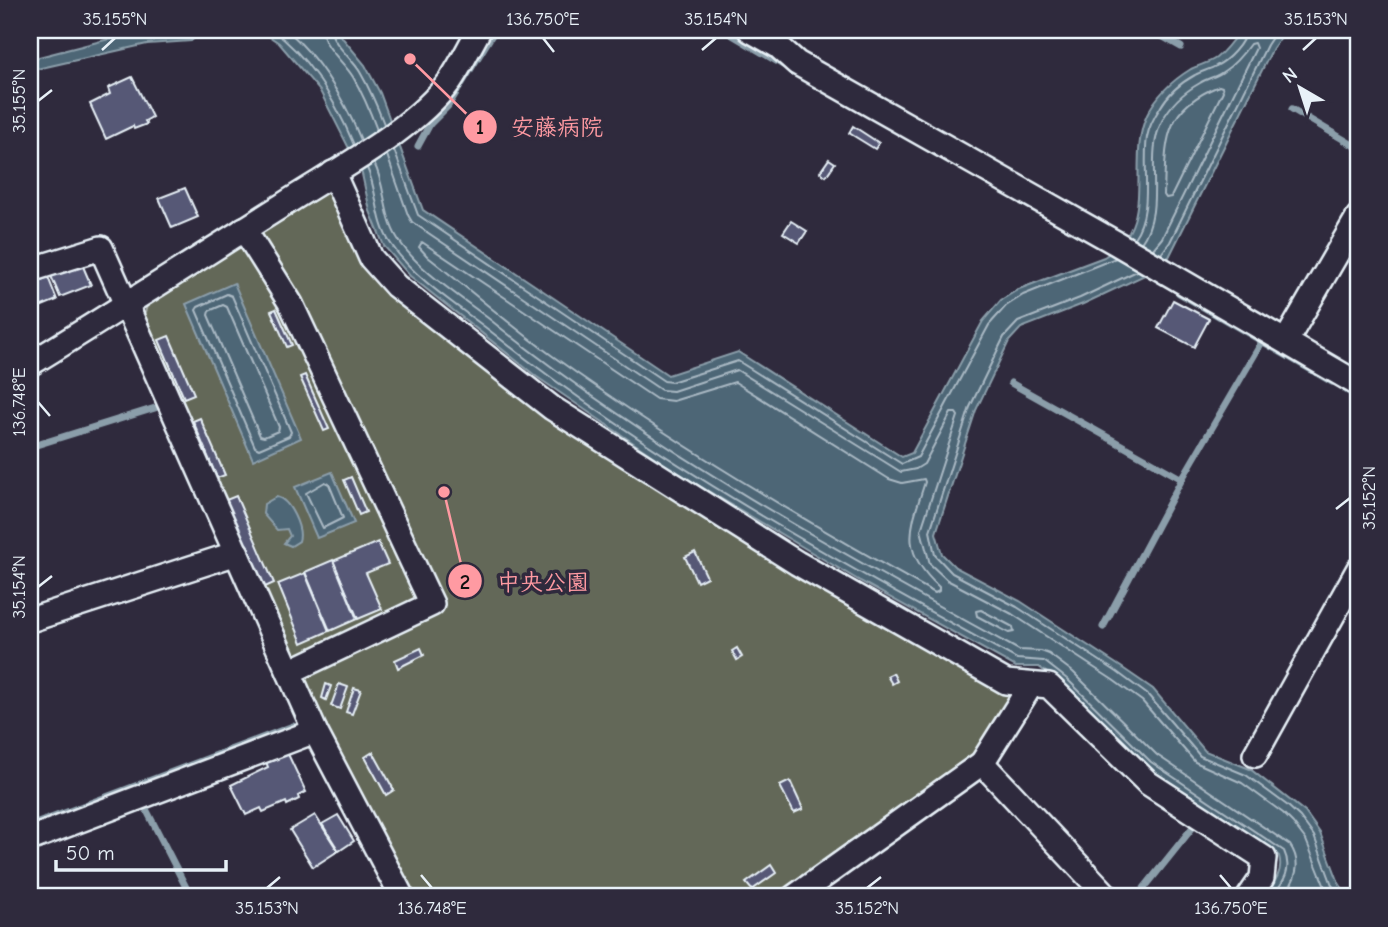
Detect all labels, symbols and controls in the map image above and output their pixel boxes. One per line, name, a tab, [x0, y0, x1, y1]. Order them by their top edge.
text: 35.155°N	[83, 9, 147, 30]
text: 136.750°E	[506, 9, 580, 30]
text: 35.154°N	[684, 9, 748, 30]
text: 35.153°N	[1284, 9, 1348, 30]
north arrow	[1266, 52, 1336, 122]
text: N	[1278, 63, 1302, 88]
text: 35.155°N	[9, 69, 30, 133]
callout: 安藤病院	[462, 105, 617, 149]
text: 安藤病院	[511, 114, 603, 141]
text: 1	[476, 115, 484, 139]
text: 136.748°E	[9, 367, 30, 437]
text: 35.152°N	[1359, 466, 1380, 530]
text: 35.154°N	[9, 555, 30, 619]
callout: 中央公園	[448, 559, 603, 603]
text: 中央公園	[497, 569, 589, 596]
text: 2	[460, 570, 470, 594]
scale bar	[56, 829, 226, 873]
text: 50 m	[66, 841, 115, 865]
text: 35.153°N	[235, 898, 299, 919]
text: 136.748°E	[397, 898, 467, 919]
text: 35.152°N	[835, 898, 899, 919]
text: 136.750°E	[1194, 898, 1268, 919]

